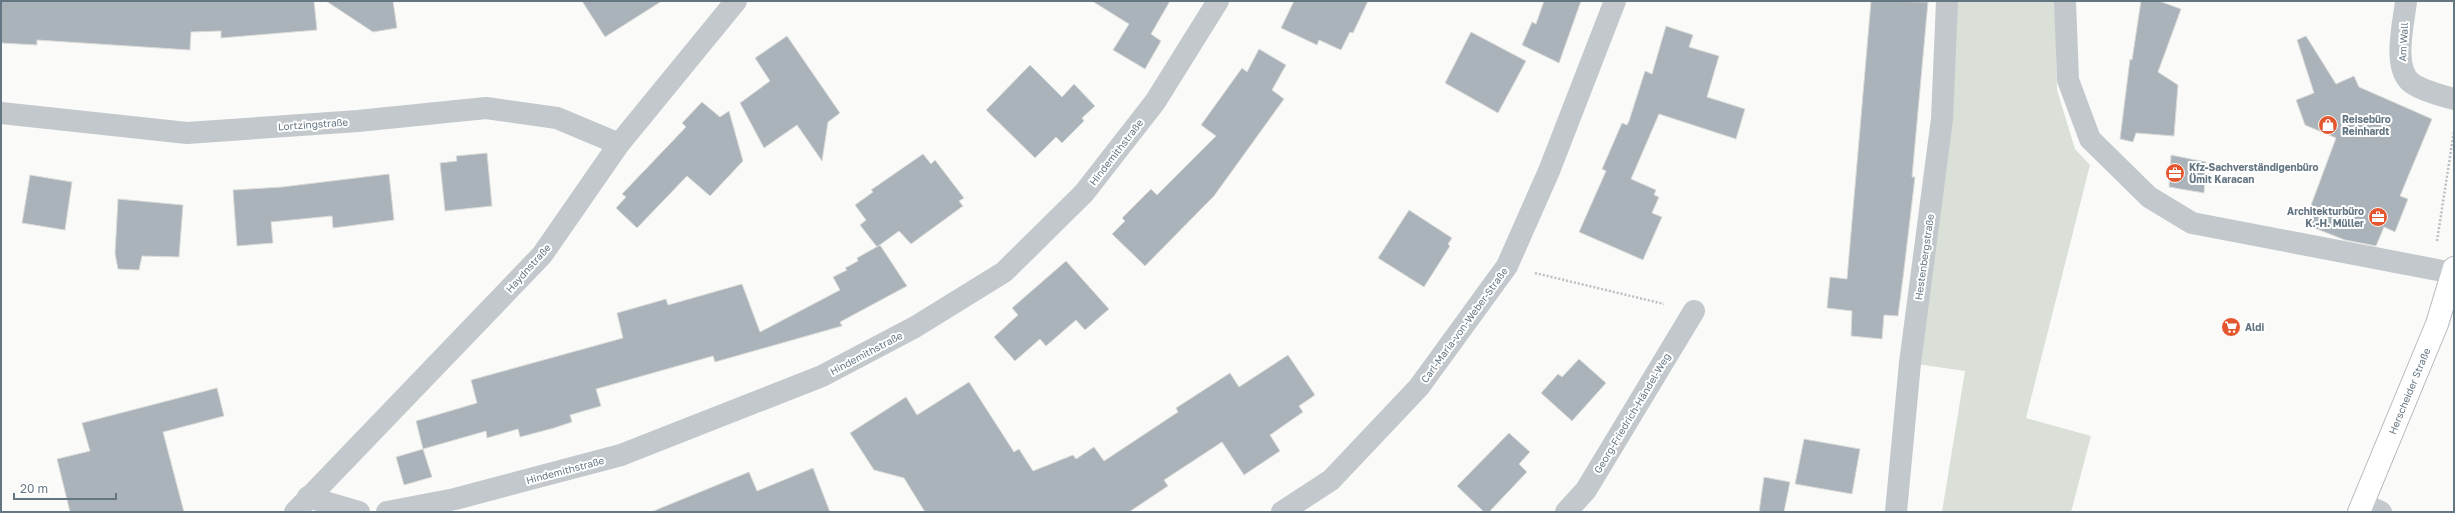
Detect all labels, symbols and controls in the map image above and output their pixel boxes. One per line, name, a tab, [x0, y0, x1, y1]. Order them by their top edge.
street label: Am Wall	[2396, 22, 2410, 62]
place label: Reisebüro Reinhardt	[2342, 113, 2391, 137]
shop icon: Reisebüro Reinhardt	[2317, 114, 2339, 136]
street label: Lortzingstraße	[277, 116, 349, 132]
street label: Hindemithstraße	[1087, 116, 1146, 187]
place label: Kfz-Sachverständigenbüro Ümit Karacan	[2189, 161, 2319, 185]
office icon: Kfz-Sachverständigenbüro Ümit Karacan	[2164, 162, 2186, 184]
place label: Architekturbüro K.-H. Müller	[2287, 205, 2364, 229]
office icon: Architekturbüro K.-H. Müller	[2367, 206, 2389, 228]
street label: Hestenbergstraße	[1912, 213, 1936, 301]
street label: Haydnstraße	[503, 241, 553, 295]
street label: Carl-Maria-von-Weber-Straße	[1418, 265, 1510, 385]
supermarket icon: Aldi	[2220, 316, 2242, 338]
place label: Aldi	[2245, 321, 2264, 333]
street label: Hindemithstraße	[828, 329, 904, 377]
street label: Herscheider Straße	[2386, 346, 2433, 436]
street label: Georg-Friedrich-Händel-Weg	[1591, 351, 1673, 475]
street label: Hindemithstraße	[525, 454, 606, 486]
scale bar	[14, 475, 116, 501]
text: 20 m	[20, 481, 48, 496]

